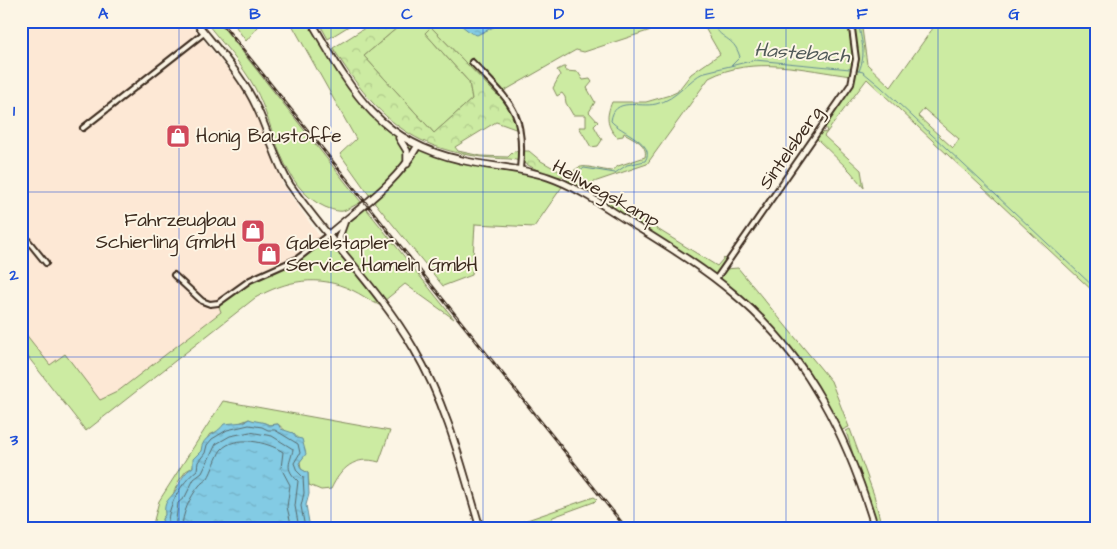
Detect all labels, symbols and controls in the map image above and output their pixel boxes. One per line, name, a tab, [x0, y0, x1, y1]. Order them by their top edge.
text: A	[98, 3, 109, 25]
text: B	[249, 3, 261, 25]
text: C	[401, 3, 413, 25]
text: D	[554, 3, 565, 25]
text: E	[705, 3, 715, 25]
text: F	[856, 3, 868, 25]
text: G	[1008, 3, 1020, 25]
water label: Hastebach	[754, 36, 852, 70]
text: 1	[13, 100, 16, 122]
street label: Sintelsberg	[752, 101, 831, 196]
shop icon: Honig Baustoffe	[165, 123, 191, 149]
place label: Honig Baustoffe	[196, 123, 342, 151]
street label: Hellwegskamp	[547, 153, 665, 236]
place label: Fahrzeugbau Schierling GmbH	[96, 207, 236, 257]
shop icon: Fahrzeugbau Schierling GmbH	[240, 218, 266, 244]
place label: Gabelstapler Service Hameln GmbH	[286, 230, 478, 279]
shop icon: Gabelstapler Service Hameln GmbH	[256, 241, 282, 267]
text: 2	[8, 264, 19, 286]
text: 3	[9, 429, 19, 451]

